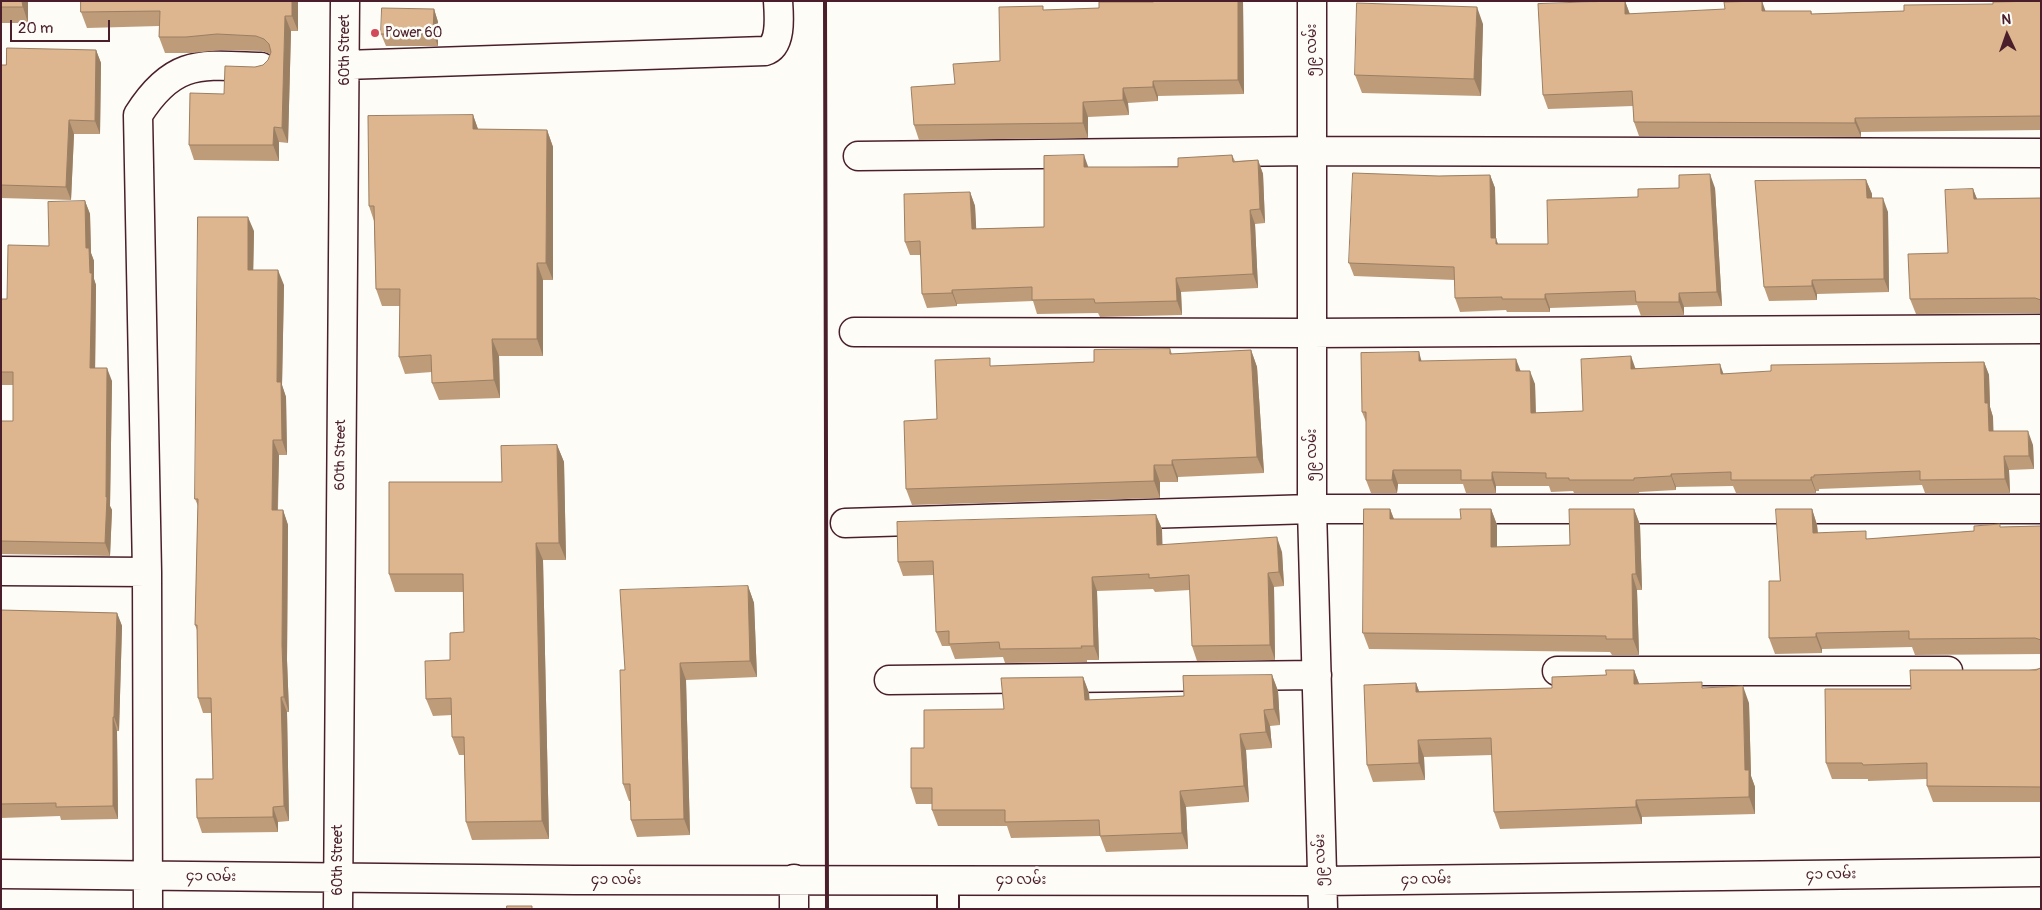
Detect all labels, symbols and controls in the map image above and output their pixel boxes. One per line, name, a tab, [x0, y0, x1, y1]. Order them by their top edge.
scale bar	[12, 10, 112, 42]
north arrow	[1982, 10, 2032, 60]
text: N	[2001, 11, 2011, 28]
street label: 60th Street	[337, 15, 353, 85]
text: 20 m	[18, 19, 53, 38]
street label: ၅၉ လမ်း	[1304, 24, 1320, 76]
place label: Power 60	[385, 25, 442, 41]
marker: Power 60	[369, 27, 381, 39]
street label: 60th Street	[332, 419, 350, 491]
street label: ၅၉ လမ်း	[1304, 429, 1320, 481]
street label: 60th Street	[330, 825, 346, 895]
street label: ၅၉ လမ်း	[1312, 834, 1330, 886]
street label: ၄၁ လမ်း	[1806, 866, 1856, 884]
street label: ၄၁ လမ်း	[186, 868, 236, 886]
street label: ၄၁ လမ်း	[1401, 871, 1451, 889]
street label: ၄၁ လမ်း	[591, 872, 641, 888]
street label: ၄၁ လမ်း	[996, 872, 1046, 888]

